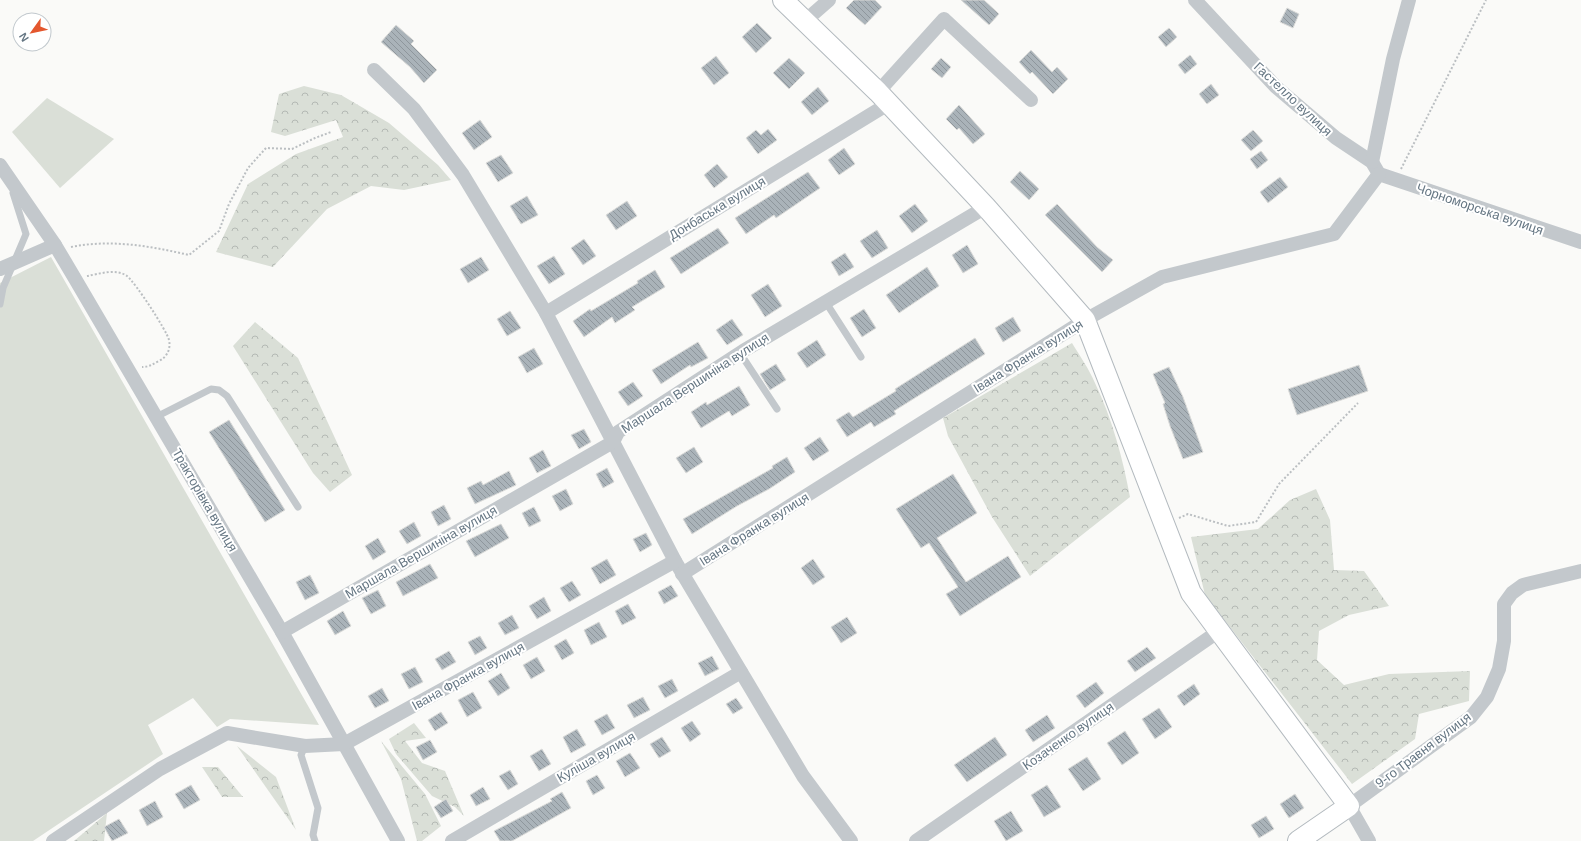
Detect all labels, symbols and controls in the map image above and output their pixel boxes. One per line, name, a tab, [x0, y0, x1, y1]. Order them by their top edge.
north arrow	[12, 12, 52, 52]
text: N	[16, 31, 31, 44]
street label: Гастелло вулиця	[1251, 59, 1335, 139]
street label: Донбаська вулиця	[666, 173, 768, 243]
street label: Чорноморська вулиця	[1415, 180, 1545, 238]
street label: Івана Франка вулиця	[971, 316, 1085, 396]
street label: Маршала Вершиніна вулиця	[619, 330, 771, 436]
street label: Тракторівка вулиця	[169, 446, 241, 554]
street label: Івана Франка вулиця	[697, 489, 811, 569]
street label: Маршала Вершиніна вулиця	[343, 502, 499, 602]
street label: Івана Франка вулиця	[409, 639, 527, 713]
street label: Козаченко вулиця	[1020, 699, 1116, 773]
street label: 9-го Травня вулиця	[1372, 709, 1474, 791]
street label: Куліша вулиця	[554, 729, 638, 785]

